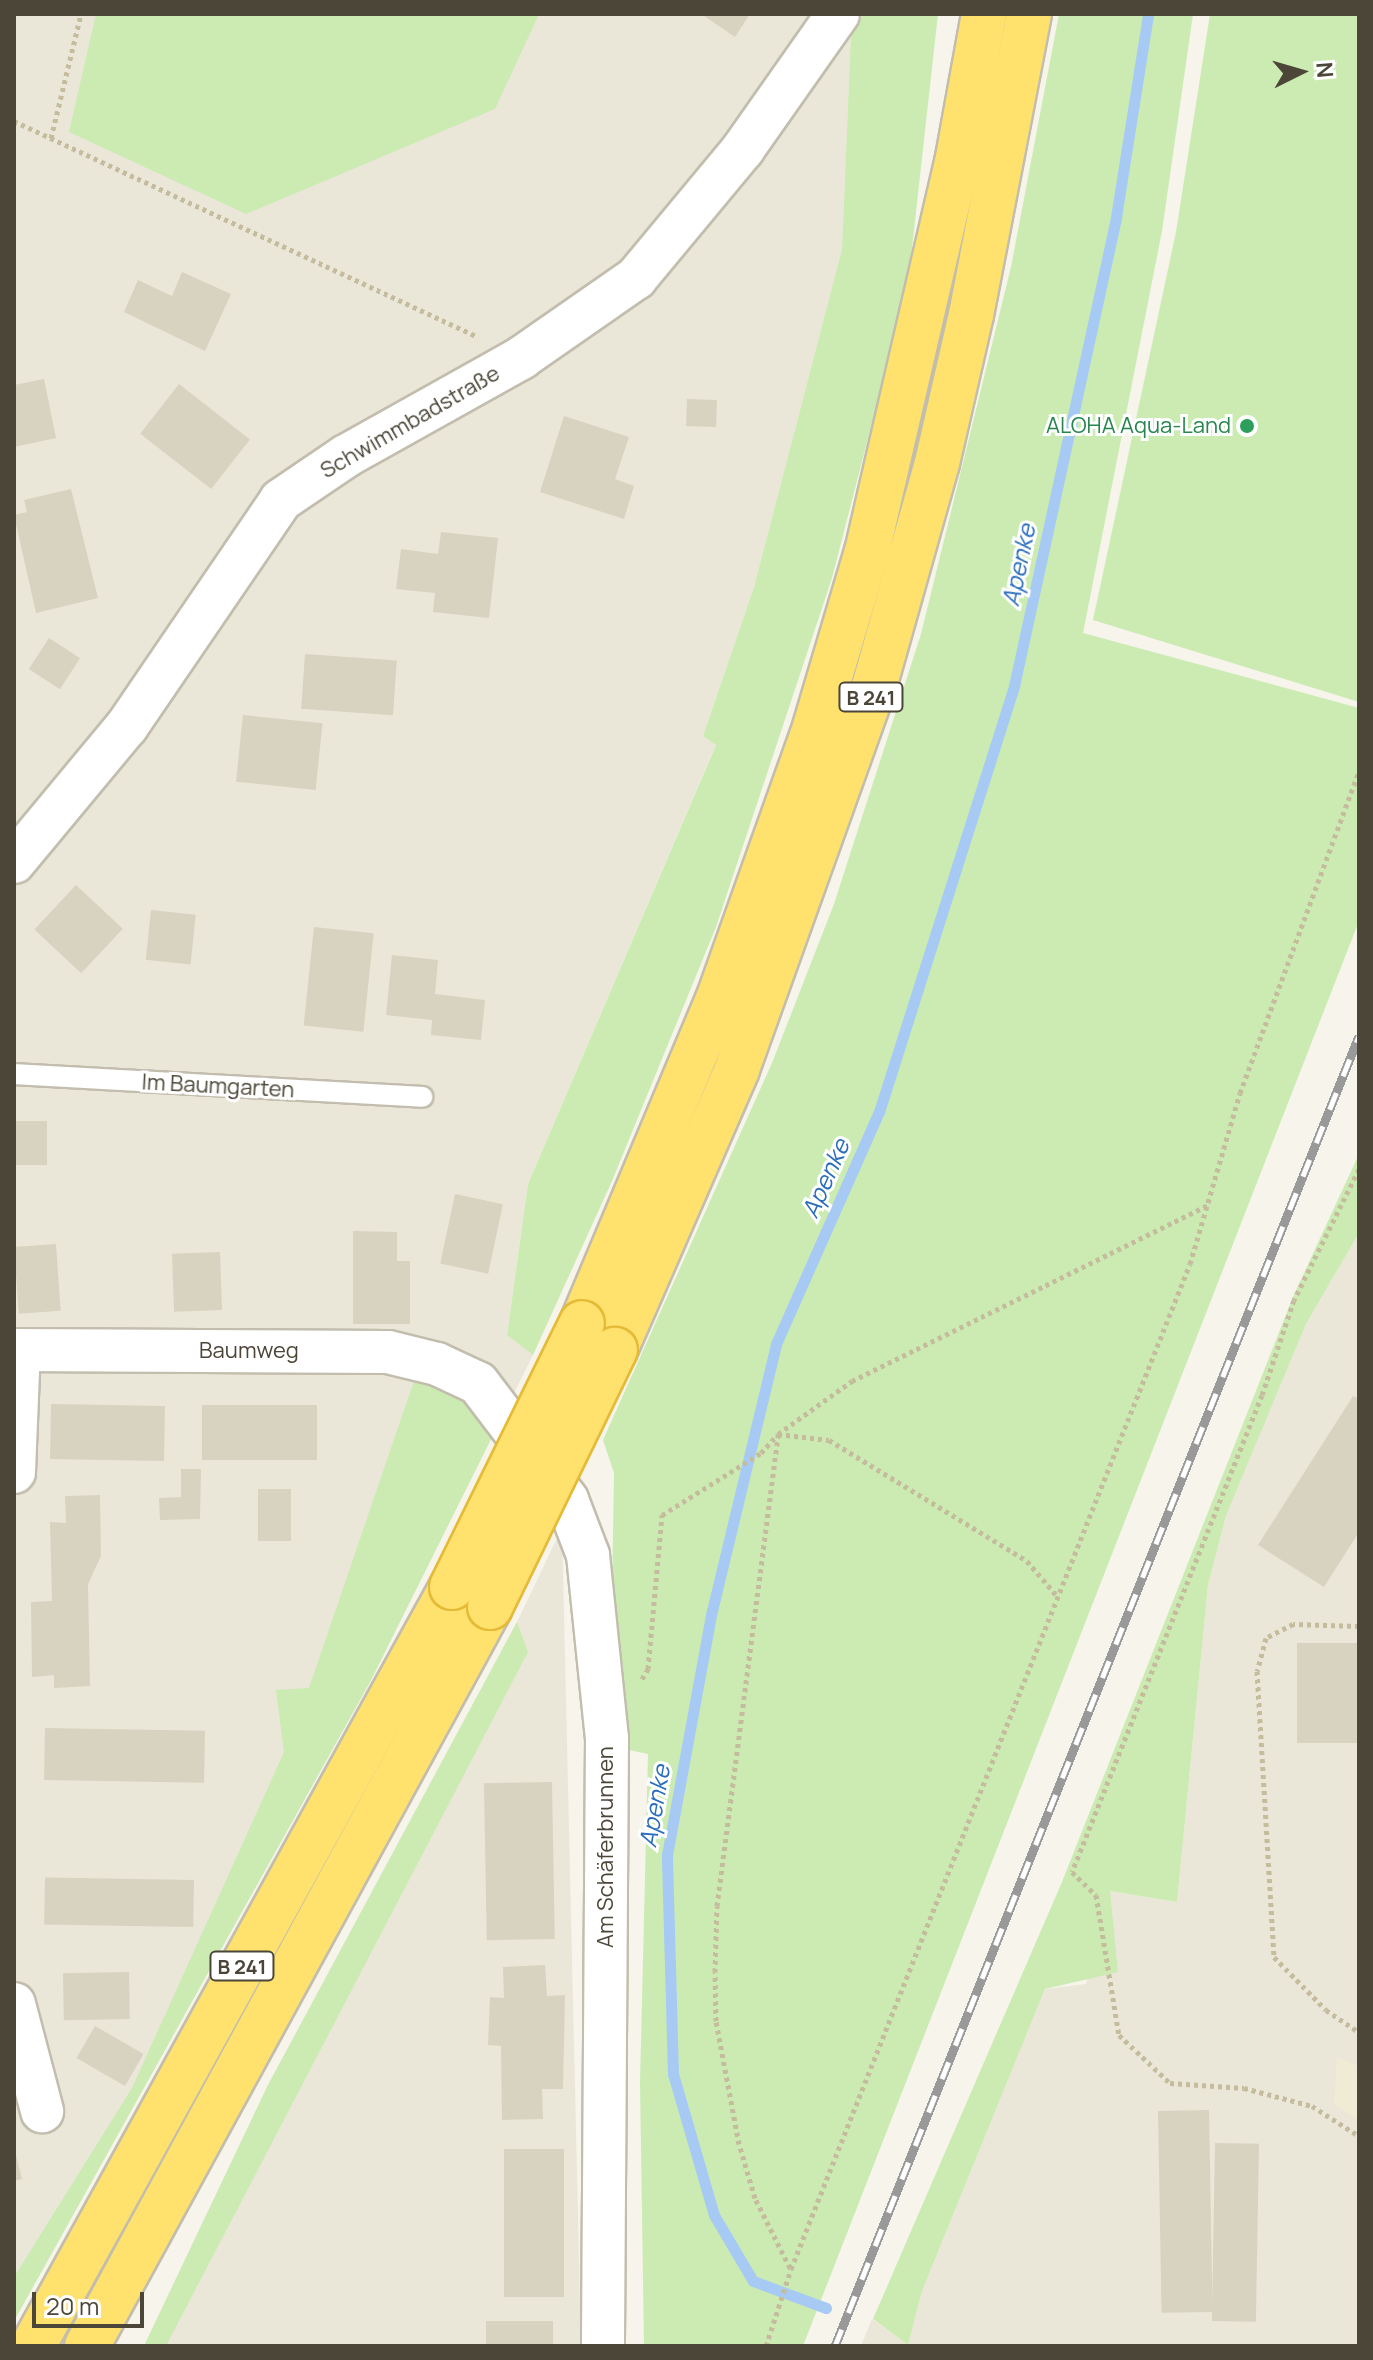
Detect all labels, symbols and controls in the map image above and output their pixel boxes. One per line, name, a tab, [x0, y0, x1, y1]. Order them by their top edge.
north arrow	[1261, 32, 1341, 112]
text: N	[1309, 61, 1341, 79]
street label: Schwimmbadstraße	[316, 360, 504, 484]
place label: ALOHA Aqua-Land	[1046, 413, 1231, 439]
marker: ALOHA Aqua-Land	[1238, 417, 1256, 435]
water label: Apenke	[995, 521, 1041, 609]
road number: B 241	[837, 681, 905, 713]
street label: Im Baumgarten	[141, 1069, 295, 1103]
water label: Apenke	[795, 1134, 855, 1222]
street label: Baumweg	[199, 1338, 299, 1364]
street label: Am Schäferbrunnen	[593, 1746, 619, 1948]
water label: Apenke	[633, 1763, 675, 1849]
road number: B 241	[208, 1950, 276, 1982]
scale bar	[36, 2276, 148, 2326]
text: 20 m	[46, 2289, 99, 2322]

